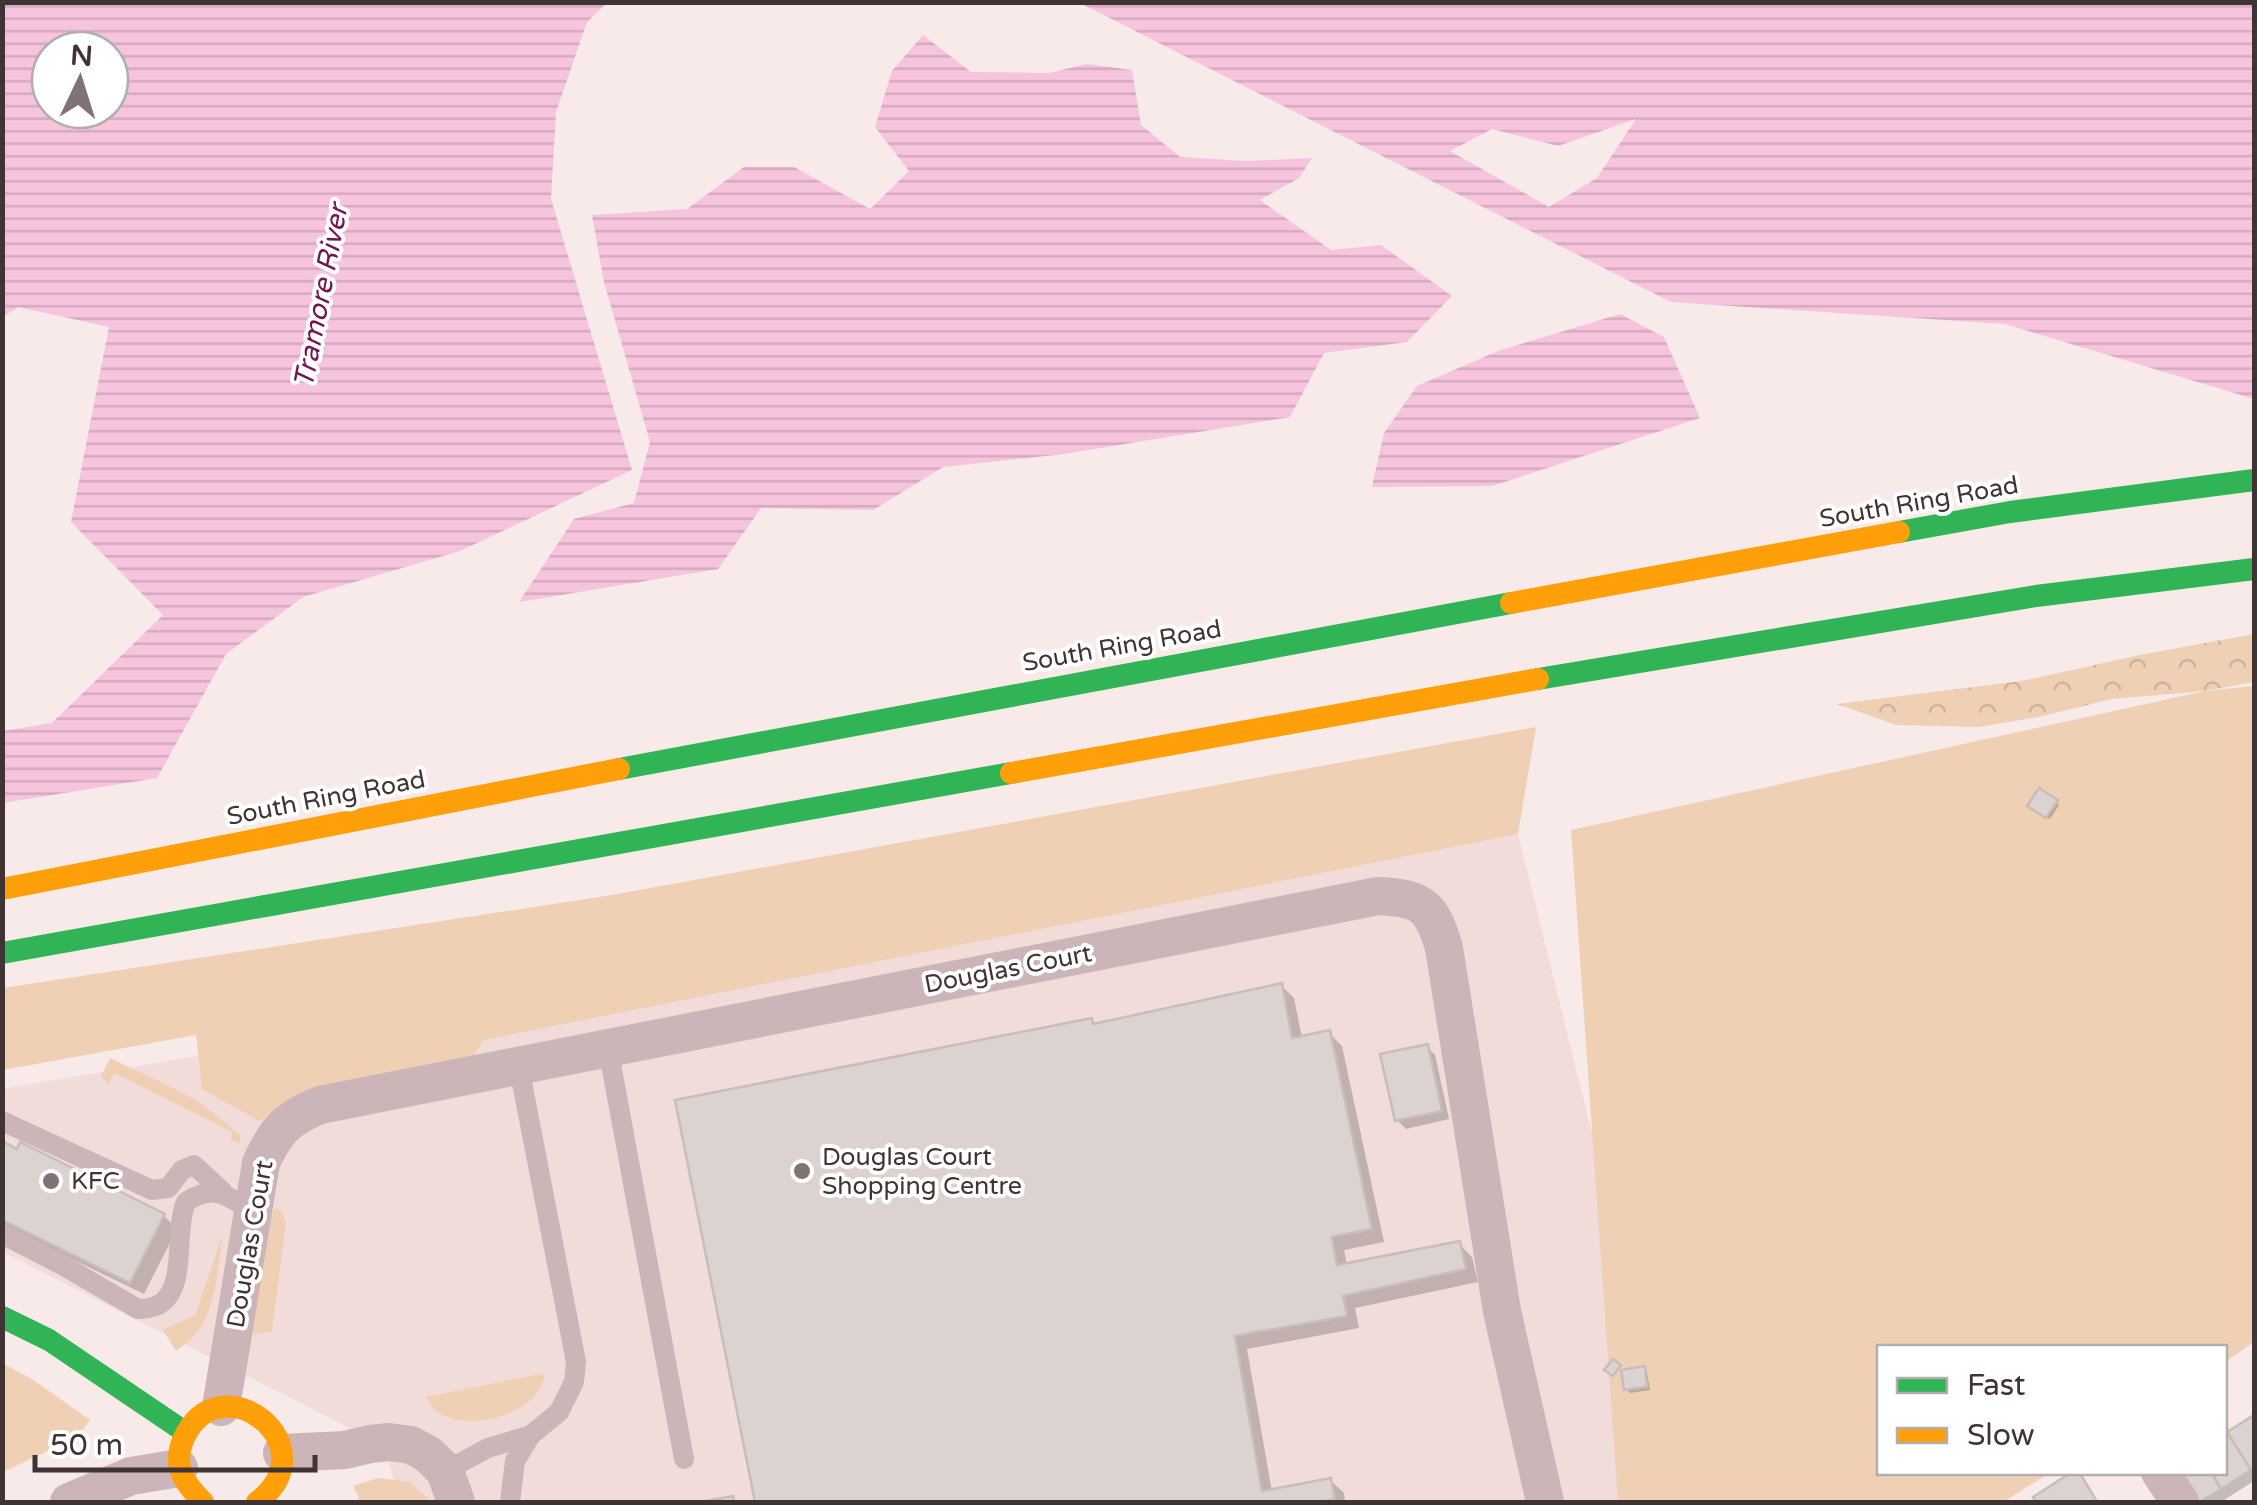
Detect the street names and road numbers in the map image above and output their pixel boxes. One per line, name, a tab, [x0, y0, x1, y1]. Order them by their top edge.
street label: South Ring Road	[1817, 470, 2021, 534]
street label: South Ring Road	[1020, 614, 1224, 678]
street label: South Ring Road	[224, 764, 428, 832]
street label: Douglas Court	[922, 938, 1095, 1000]
street label: Douglas Court	[220, 1157, 280, 1330]

